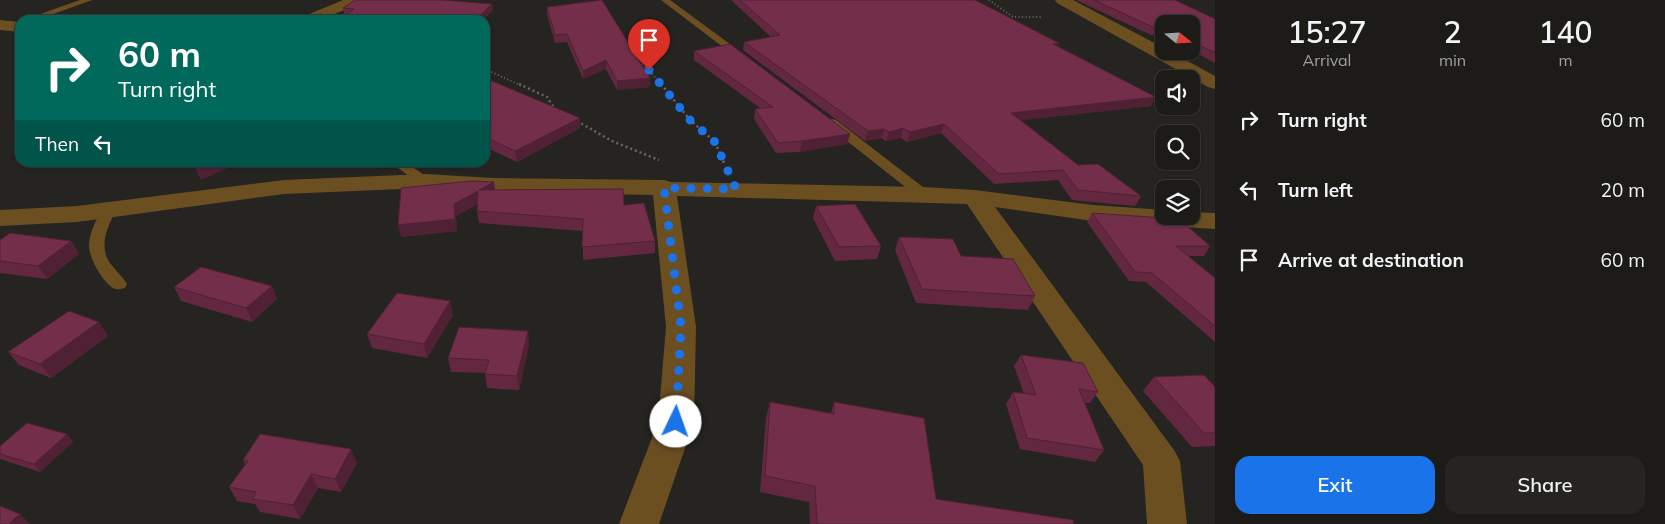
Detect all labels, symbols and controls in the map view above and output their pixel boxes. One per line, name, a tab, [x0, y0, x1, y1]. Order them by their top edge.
text: 15:27	[1287, 13, 1367, 51]
text: 2	[1444, 13, 1462, 51]
text: 140	[1539, 13, 1593, 51]
north arrow	[1155, 15, 1200, 60]
map controls	[1155, 15, 1200, 225]
pin	[628, 19, 670, 70]
icon: arrive	[635, 26, 663, 54]
text: 60 m	[118, 32, 201, 76]
icon: right	[35, 35, 100, 100]
text: Arrival	[1303, 50, 1351, 70]
text: min	[1439, 50, 1466, 70]
text: m	[1559, 50, 1573, 70]
button: sound	[1155, 70, 1200, 115]
text: Turn right	[118, 75, 216, 103]
icon: right	[1235, 106, 1263, 134]
text: Turn right	[1278, 108, 1367, 132]
text: 60 m	[1601, 108, 1645, 132]
button: search	[1155, 125, 1200, 170]
icon: left	[89, 130, 117, 158]
text: Then	[35, 132, 79, 156]
icon: left	[1235, 176, 1263, 204]
text: Turn left	[1278, 178, 1353, 202]
text: 20 m	[1601, 178, 1645, 202]
button: layers	[1155, 180, 1200, 225]
icon: arrive	[1235, 246, 1263, 274]
text: Arrive at destination	[1278, 248, 1464, 272]
text: 60 m	[1601, 248, 1645, 272]
position arrow	[649, 395, 701, 447]
button: Exit	[1235, 456, 1435, 514]
button: Share	[1445, 456, 1645, 514]

